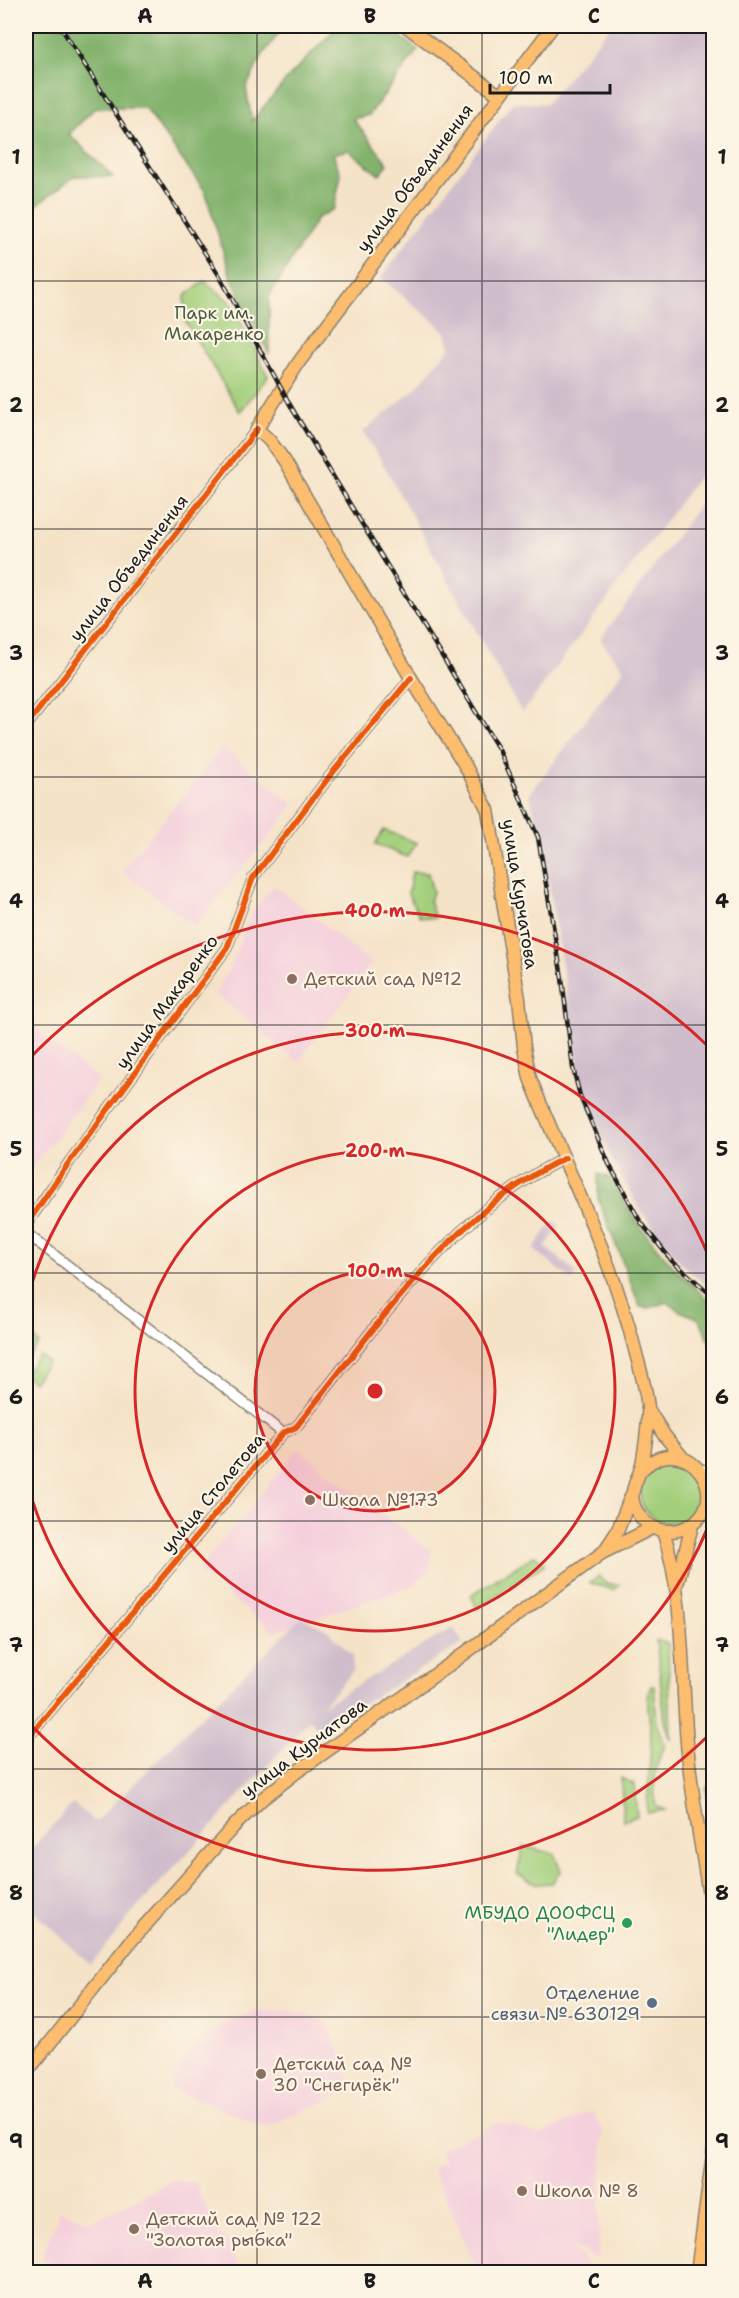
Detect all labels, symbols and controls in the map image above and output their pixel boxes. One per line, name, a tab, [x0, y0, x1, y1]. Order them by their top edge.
text: A	[137, 3, 153, 29]
text: B	[364, 3, 376, 29]
text: C	[588, 3, 600, 29]
scale bar	[490, 57, 610, 95]
text: 100 m	[499, 66, 553, 90]
street label: улица Объединения	[351, 99, 479, 257]
text: 1	[11, 144, 21, 170]
text: 1	[717, 144, 727, 170]
park label: Парк им. Макаренко	[164, 301, 264, 346]
text: 2	[9, 392, 23, 418]
text: 2	[715, 392, 729, 418]
street label: улица Объединения	[64, 490, 194, 646]
text: 3	[9, 640, 23, 666]
text: 3	[715, 640, 729, 666]
street label: улица Курчатова	[496, 817, 544, 971]
text: 4	[9, 888, 23, 914]
text: 4	[715, 888, 729, 914]
text: 400 m	[345, 899, 406, 923]
street label: улица Макаренко	[110, 930, 224, 1074]
place label: Детский сад №12	[304, 967, 462, 991]
marker: Детский сад №12	[285, 972, 299, 986]
text: 300 m	[345, 1019, 406, 1043]
text: 5	[10, 1136, 22, 1162]
text: 5	[716, 1136, 728, 1162]
text: 200 m	[345, 1139, 406, 1163]
text: 100 m	[347, 1259, 403, 1283]
centre of rings	[365, 1381, 385, 1401]
text: 6	[9, 1384, 23, 1410]
text: 6	[715, 1384, 729, 1410]
street label: улица Столетова	[156, 1428, 270, 1558]
place label: Школа №173	[322, 1488, 439, 1512]
marker: Школа №173	[303, 1493, 317, 1507]
text: 7	[9, 1632, 23, 1658]
text: 7	[715, 1632, 729, 1658]
street label: улица Курчатова	[236, 1693, 372, 1803]
text: 8	[9, 1880, 23, 1906]
text: 8	[715, 1880, 729, 1906]
place label: МБУДО ДООФСЦ "Лидер"	[464, 1901, 615, 1946]
marker: МБУДО ДООФСЦ "Лидер"	[620, 1916, 634, 1930]
place label: Отделение связи № 630129	[491, 1981, 640, 2026]
marker: Отделение связи № 630129	[645, 1996, 659, 2010]
place label: Детский сад № 30 "Снегирёк"	[273, 2052, 412, 2097]
marker: Детский сад № 30 "Снегирёк"	[254, 2067, 268, 2081]
text: 9	[9, 2128, 23, 2154]
text: 9	[715, 2128, 729, 2154]
place label: Школа № 8	[534, 2179, 639, 2203]
marker: Школа № 8	[515, 2184, 529, 2198]
place label: Детский сад № 122 "Золотая рыбка"	[146, 2207, 322, 2252]
marker: Детский сад № 122 "Золотая рыбка"	[127, 2222, 141, 2236]
text: A	[137, 2268, 153, 2294]
text: B	[364, 2268, 376, 2294]
text: C	[588, 2268, 600, 2294]

